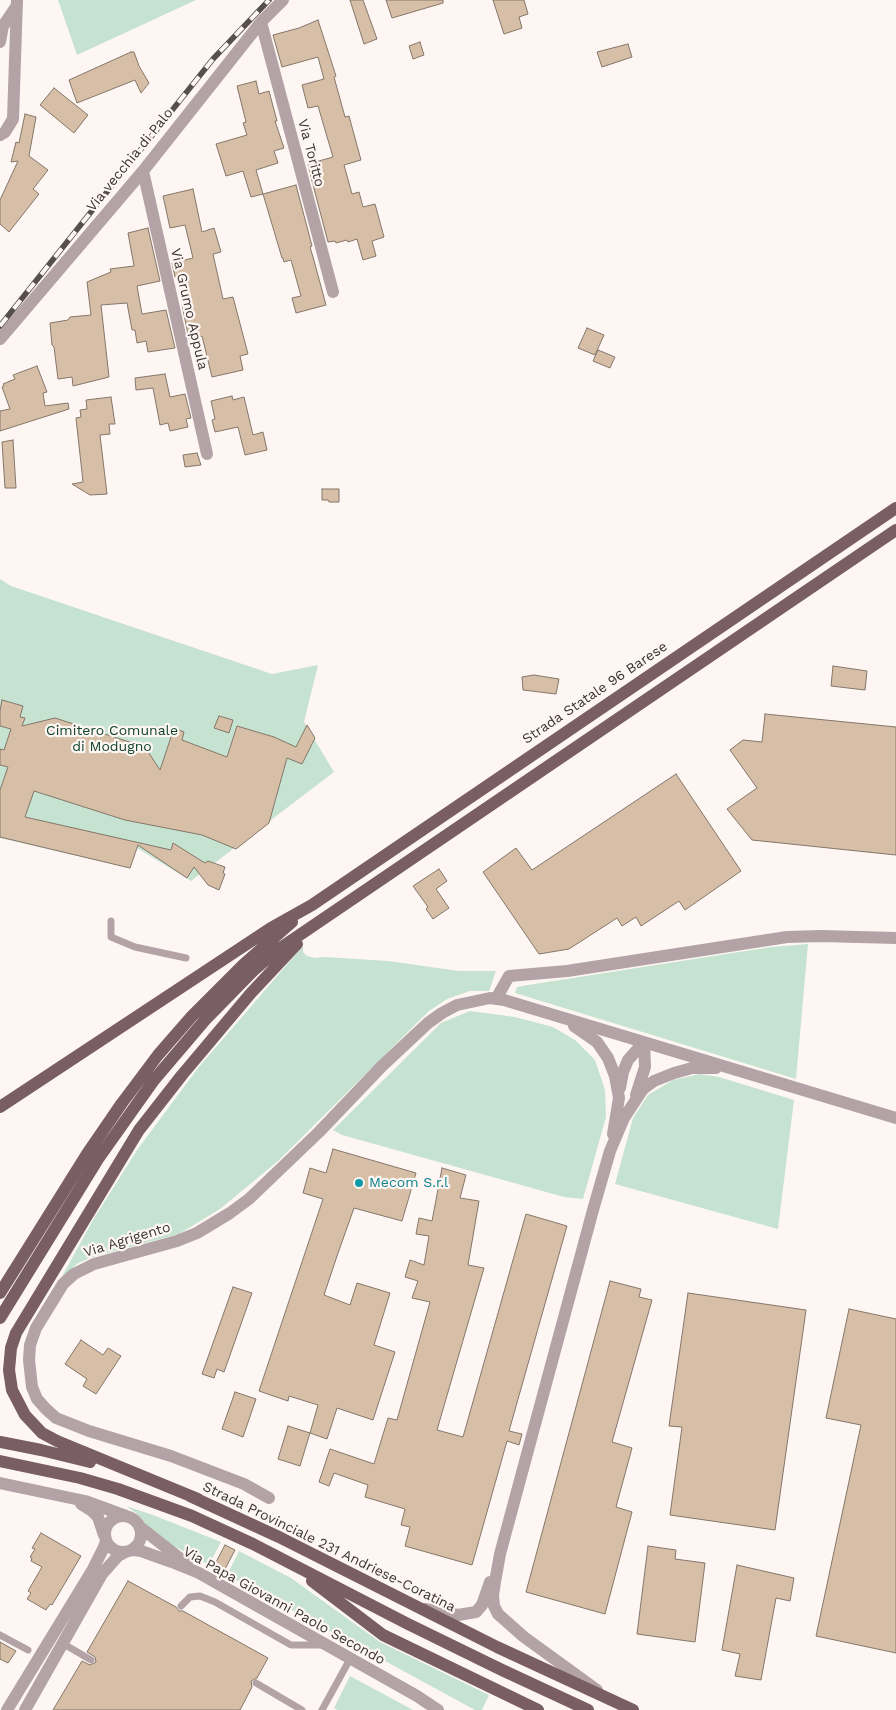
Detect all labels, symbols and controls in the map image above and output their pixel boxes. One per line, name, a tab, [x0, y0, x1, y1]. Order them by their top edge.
street label: Via vecchia di Palo	[83, 105, 177, 215]
street label: Via Toritto	[294, 117, 328, 189]
street label: Via Grumo Appula	[167, 247, 211, 371]
street label: Strada Statale 96 Barese	[519, 638, 671, 748]
park label: Cimitero Comunale di Modugno	[46, 723, 178, 756]
place label: Mecom S.r.l	[369, 1175, 448, 1191]
marker: Mecom S.r.l	[353, 1177, 365, 1189]
street label: Via Agrigento	[82, 1219, 172, 1261]
street label: Strada Provinciale 231 Andriese-Coratina	[200, 1478, 458, 1616]
street label: Via Papa Giovanni Paolo Secondo	[180, 1543, 388, 1669]

